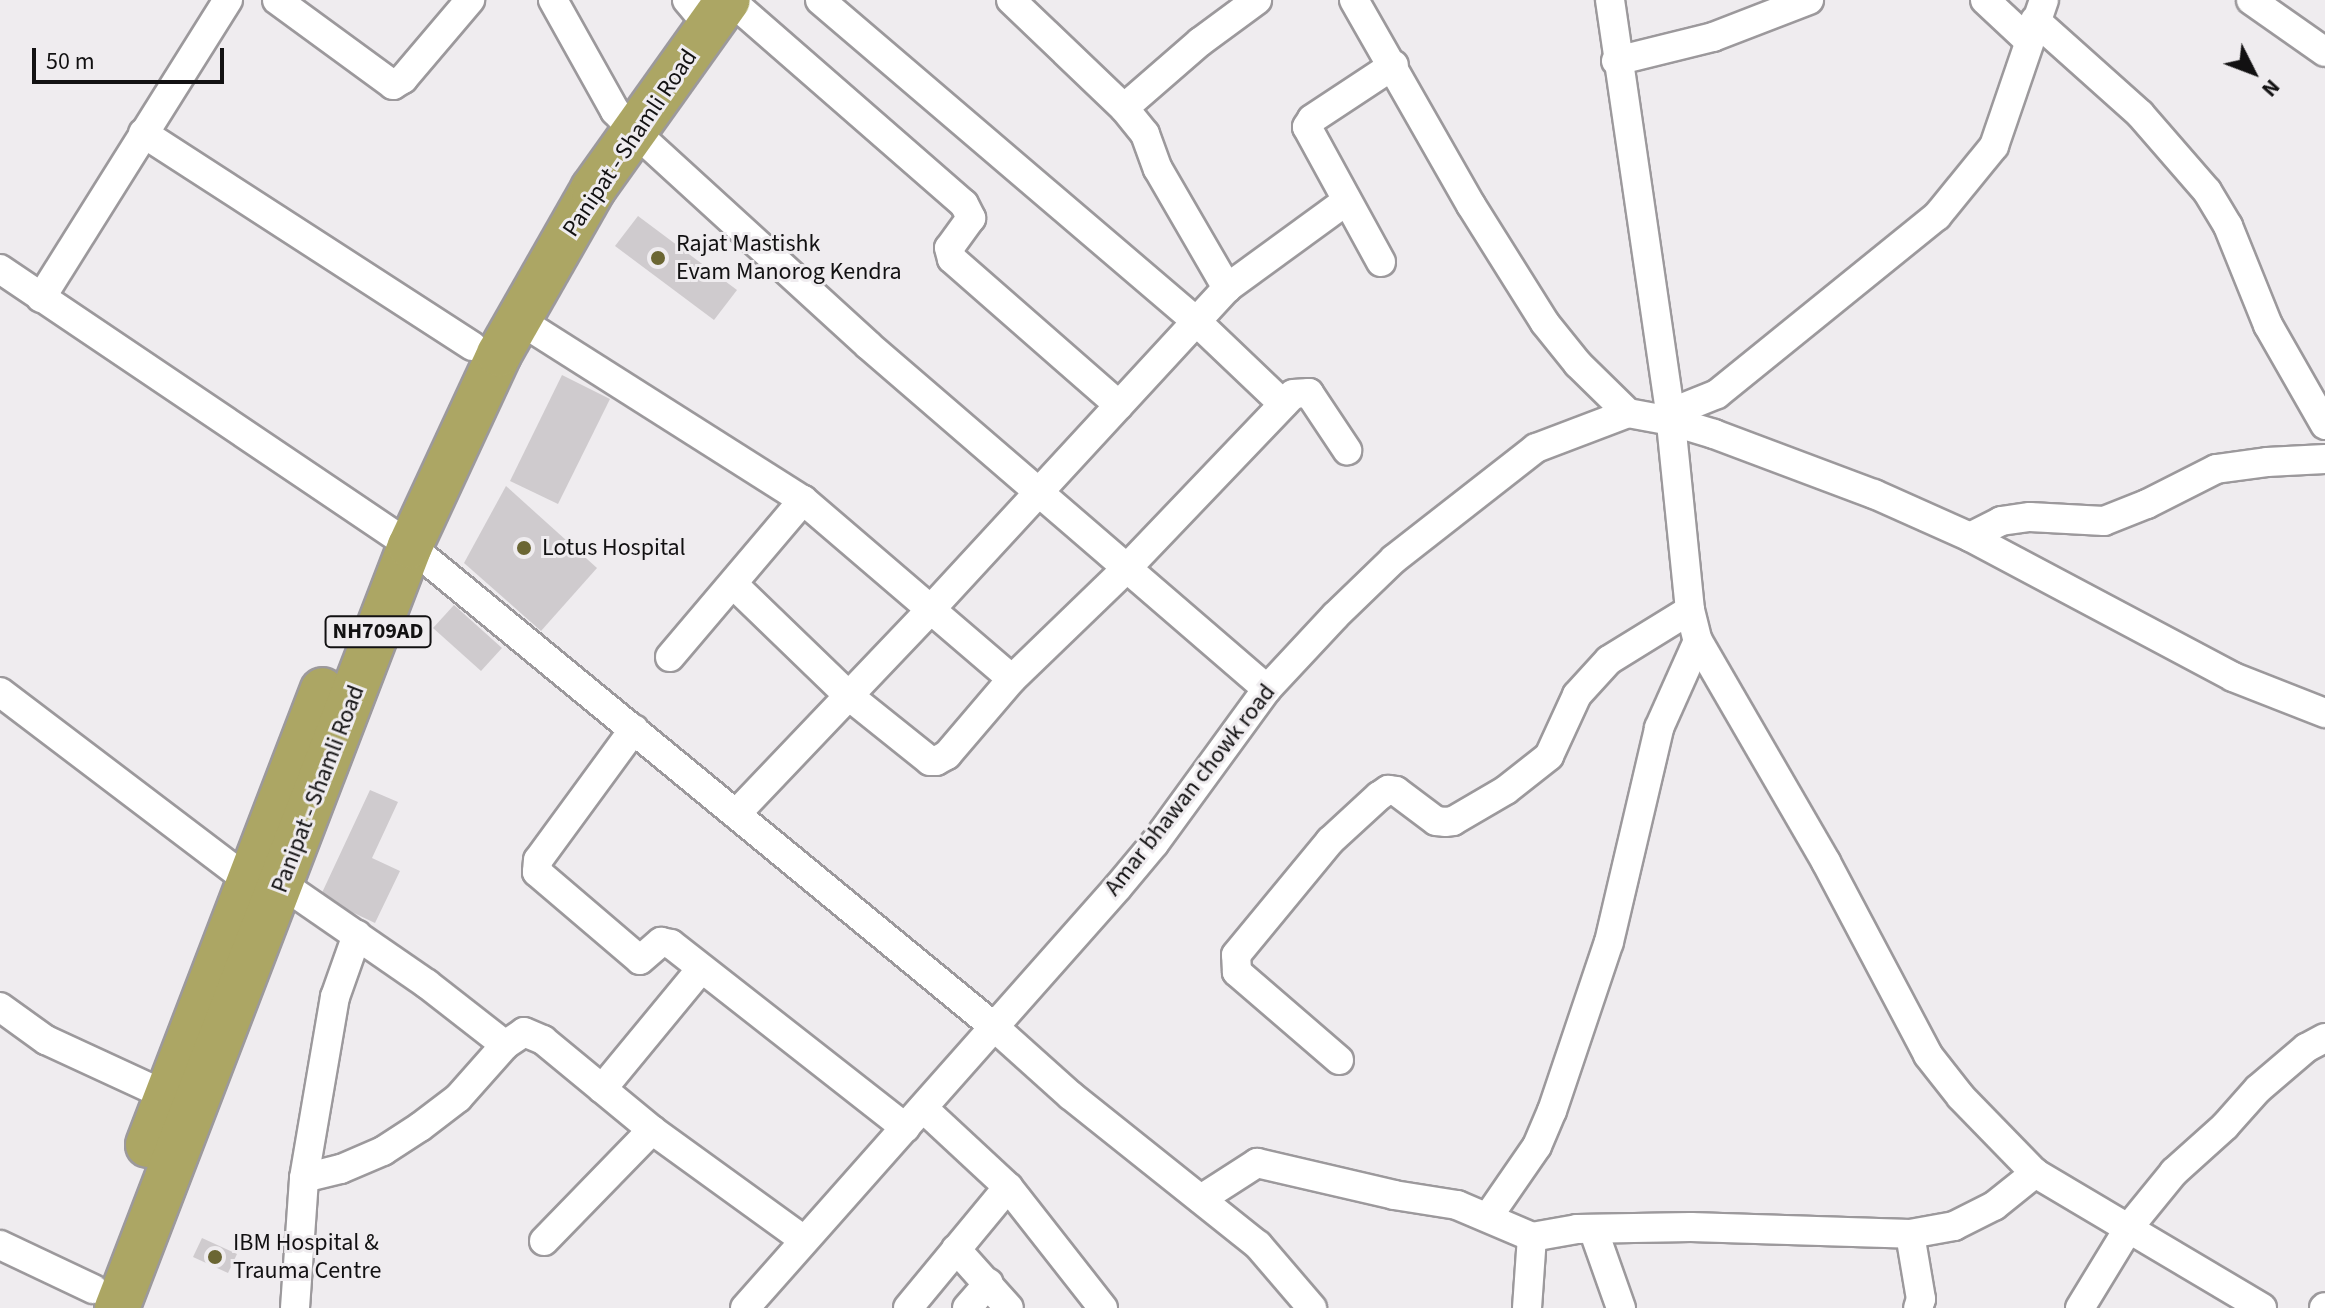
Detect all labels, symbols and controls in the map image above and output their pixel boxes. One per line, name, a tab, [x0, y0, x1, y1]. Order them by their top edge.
scale bar	[36, 32, 228, 82]
north arrow	[2213, 32, 2293, 112]
text: 50 m	[46, 44, 95, 79]
street label: Panipat - Shamli Road	[557, 44, 703, 242]
text: N	[2254, 72, 2288, 104]
place label: Rajat Mastishk Evam Manorog Kendra	[676, 230, 902, 286]
marker: Rajat Mastishk Evam Manorog Kendra	[647, 247, 669, 269]
place label: Lotus Hospital	[542, 534, 686, 562]
marker: Lotus Hospital	[513, 537, 535, 559]
road number: NH709AD	[324, 614, 432, 650]
street label: Amar bhawan chowk road	[1098, 678, 1282, 902]
street label: Panipat - Shamli Road	[265, 681, 371, 897]
place label: IBM Hospital & Trauma Centre	[233, 1229, 381, 1285]
marker: IBM Hospital & Trauma Centre	[204, 1246, 226, 1268]

